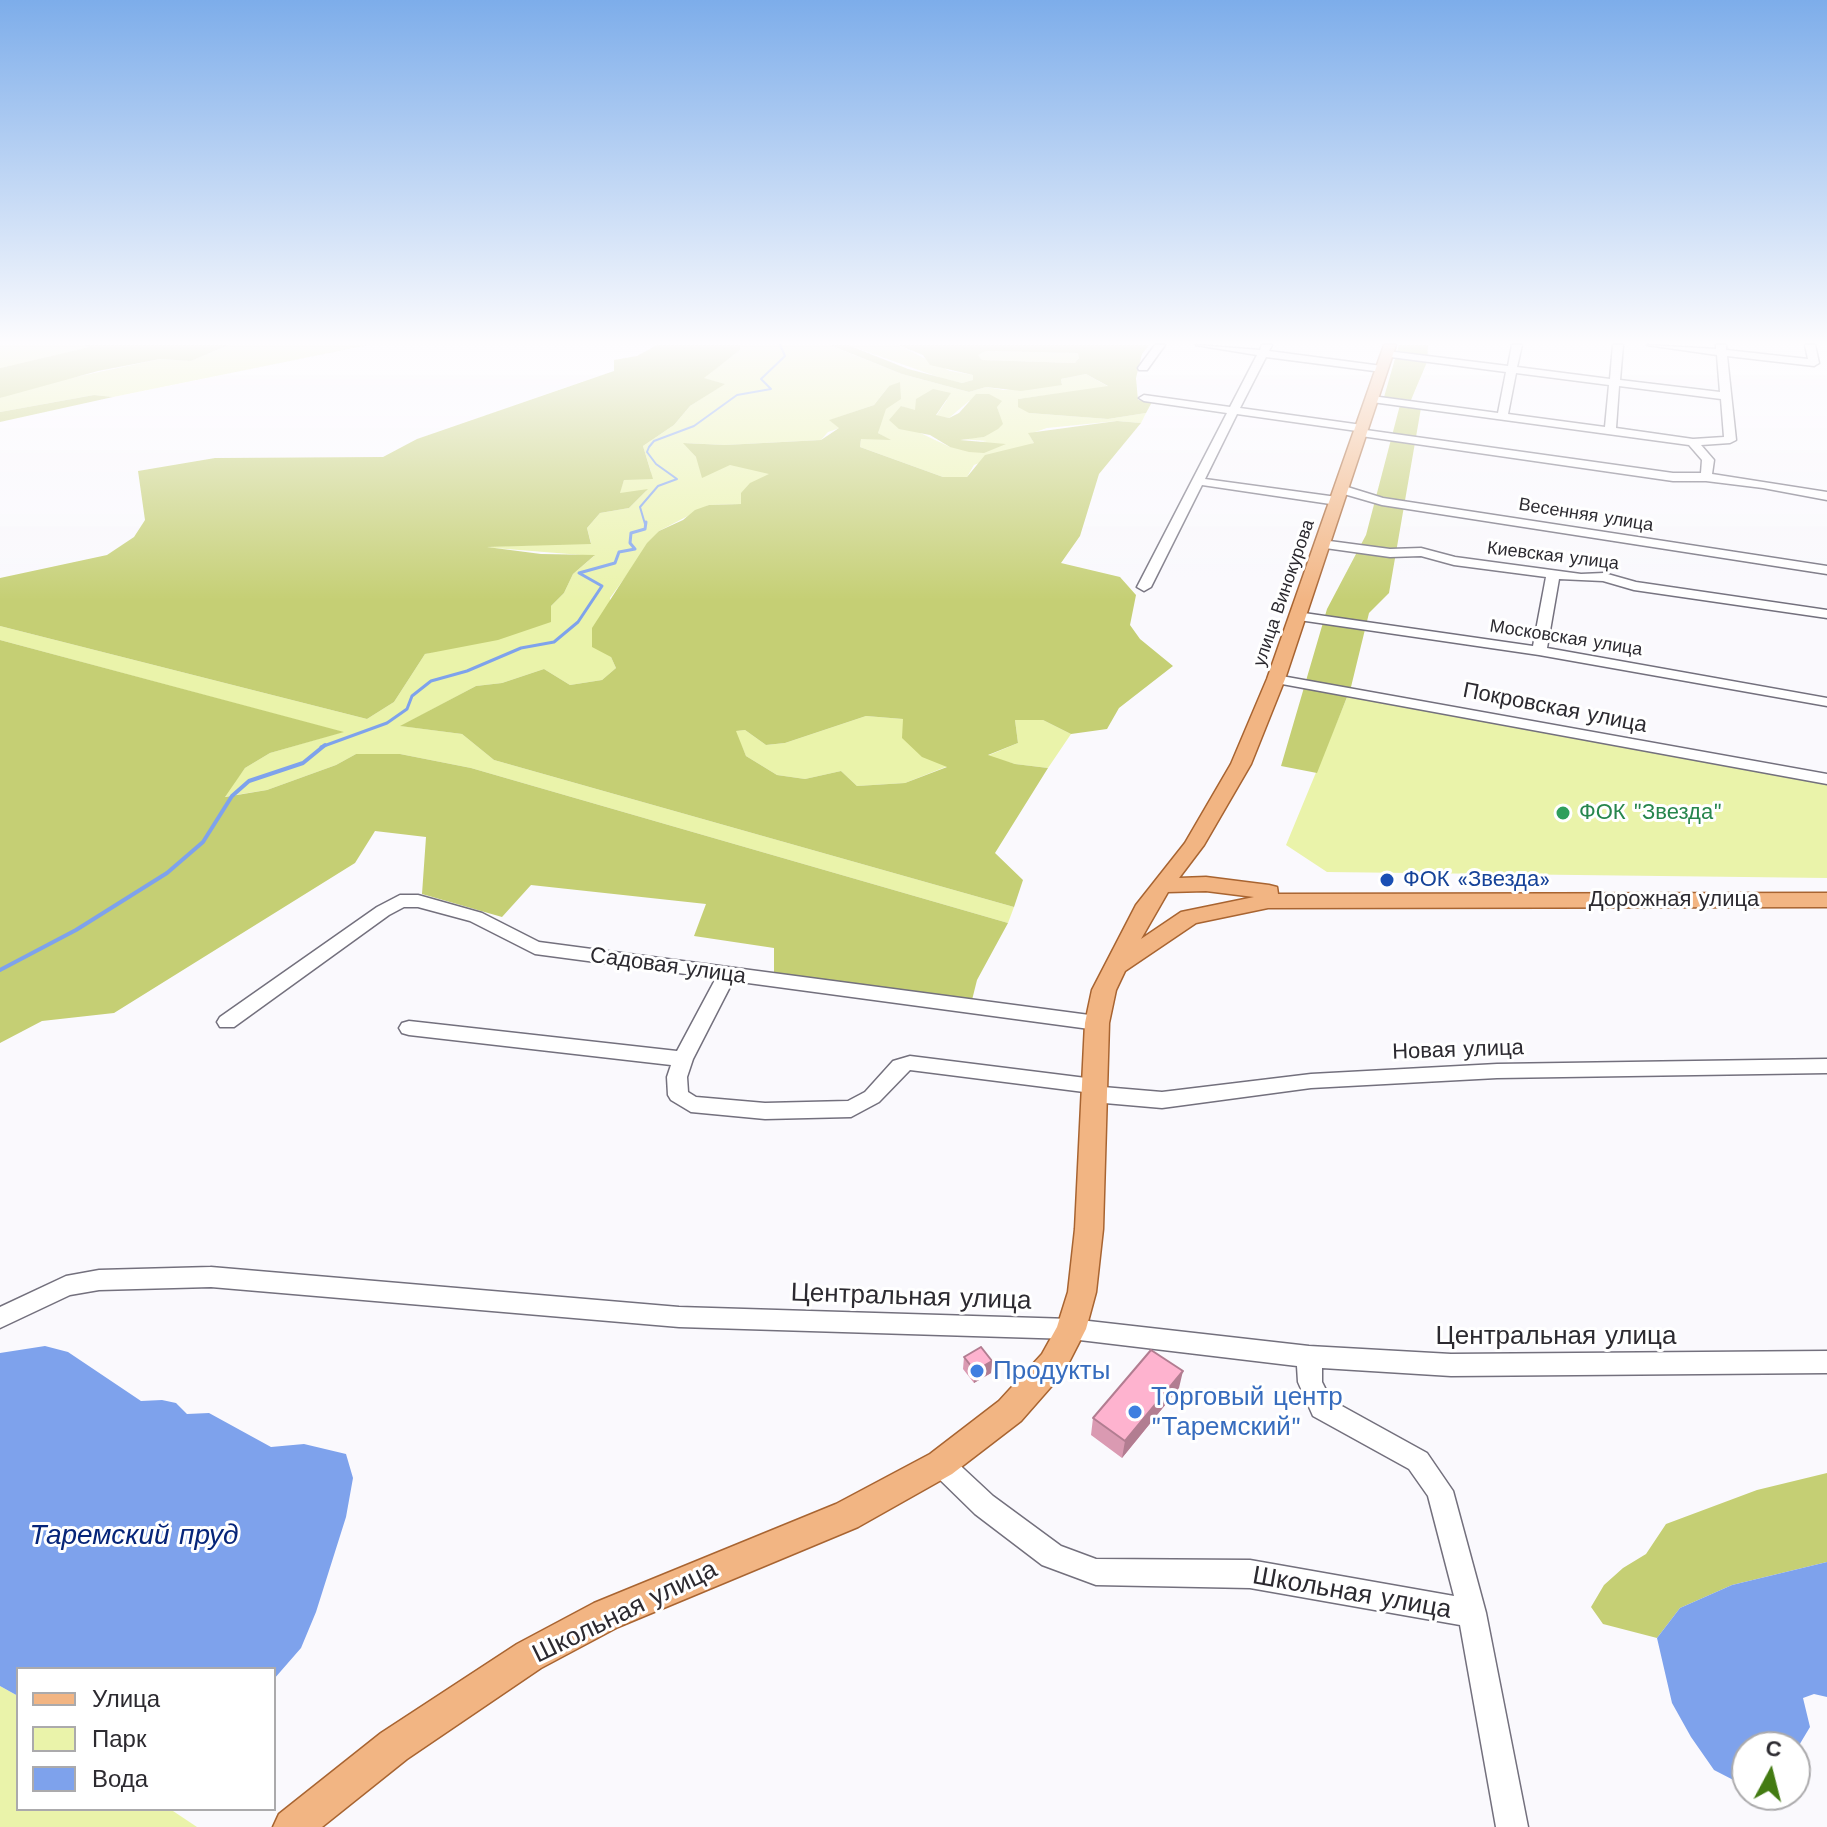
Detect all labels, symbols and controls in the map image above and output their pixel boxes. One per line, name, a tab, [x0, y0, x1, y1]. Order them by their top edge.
street label: Весенняя улица	[1517, 494, 1655, 536]
street label: улица Винокурова	[1249, 517, 1319, 669]
street label: Киевская улица	[1486, 537, 1620, 575]
street label: Московская улица	[1488, 615, 1644, 661]
street label: Покровская улица	[1461, 677, 1649, 739]
place label: ФОК "Звезда"	[1579, 800, 1722, 826]
marker: ФОК "Звезда"	[1554, 804, 1572, 822]
place label: ФОК «Звезда»	[1403, 867, 1550, 893]
marker: ФОК «Звезда»	[1378, 871, 1396, 889]
street label: Дорожная улица	[1589, 887, 1759, 913]
street label: Садовая улица	[588, 942, 748, 990]
street label: Новая улица	[1392, 1035, 1524, 1065]
street label: Центральная улица	[790, 1277, 1032, 1317]
street label: Центральная улица	[1436, 1320, 1676, 1352]
place label: Продукты	[993, 1355, 1110, 1387]
marker: Продукты	[968, 1362, 986, 1380]
place label: Торговый центр "Таремский"	[1151, 1381, 1343, 1442]
marker: Торговый центр "Таремский"	[1126, 1403, 1144, 1421]
water label: Таремский пруд	[29, 1519, 239, 1553]
street label: Школьная улица	[528, 1554, 722, 1670]
street label: Школьная улица	[1250, 1560, 1454, 1626]
legend	[16, 1667, 276, 1811]
text: Улица	[92, 1685, 160, 1713]
text: Парк	[92, 1725, 146, 1753]
north arrow	[1731, 1731, 1811, 1811]
text: С	[1764, 1735, 1783, 1762]
text: Вода	[92, 1765, 148, 1793]

